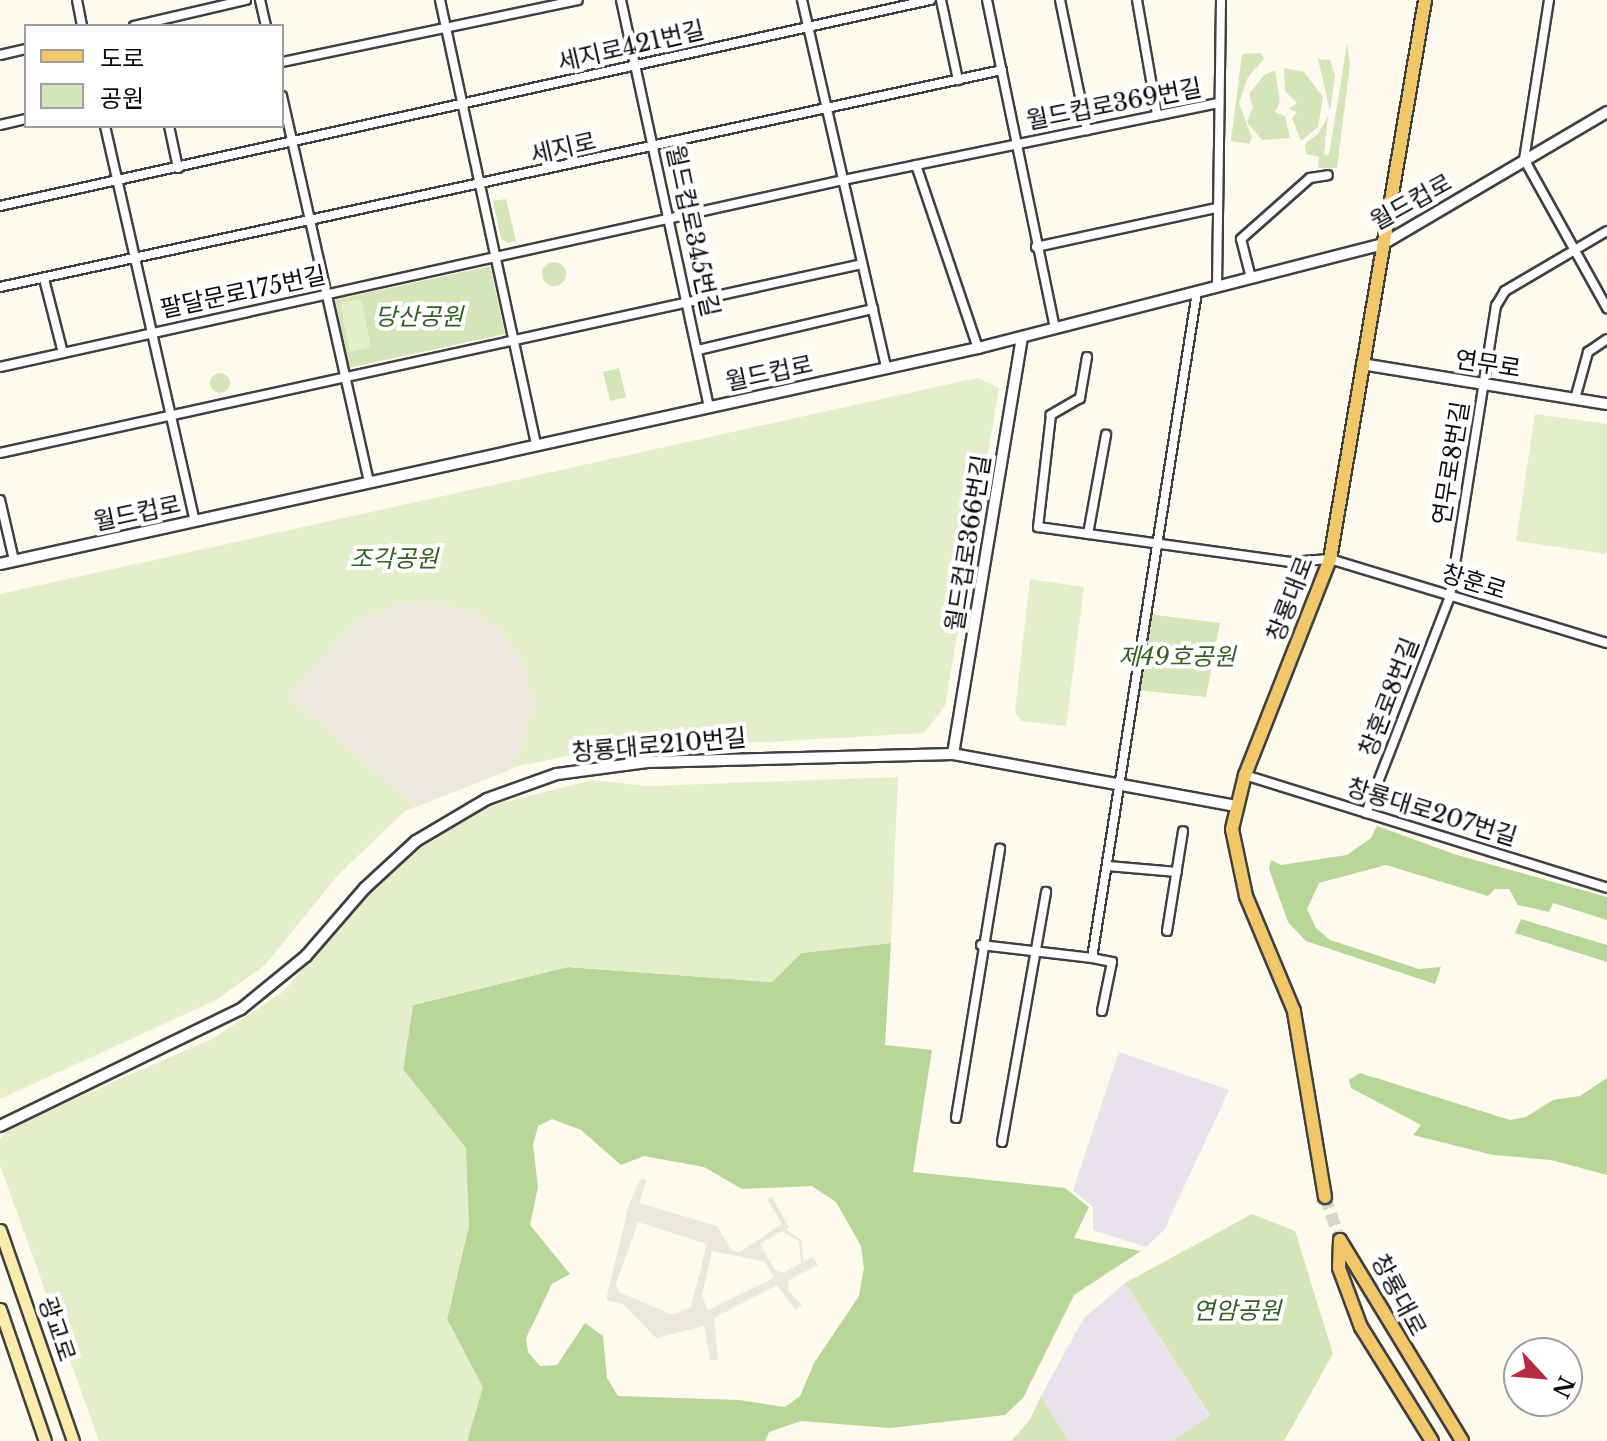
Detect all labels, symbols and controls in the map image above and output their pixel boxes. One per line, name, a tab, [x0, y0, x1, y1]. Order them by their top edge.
street label: 세지로421번길	[555, 15, 707, 77]
legend	[24, 24, 284, 128]
text: 도로	[100, 44, 144, 73]
street label: 월드컵로369번길	[1024, 73, 1204, 135]
text: 공원	[100, 84, 144, 113]
street label: 세지로	[527, 127, 599, 169]
street label: 월드컵로345번길	[661, 142, 725, 320]
street label: 월드컵로	[1365, 168, 1457, 236]
street label: 팔달문로175번길	[158, 260, 328, 324]
park label: 당산공원	[375, 303, 463, 331]
street label: 연무로	[1453, 345, 1523, 383]
street label: 월드컵로	[723, 350, 815, 396]
street label: 연무로8번길	[1427, 399, 1475, 527]
street label: 월드컵로366번길	[940, 453, 996, 633]
street label: 월드컵로	[91, 490, 183, 536]
park label: 조각공원	[350, 545, 438, 573]
street label: 창룡대로	[1261, 553, 1319, 645]
street label: 창훈로	[1438, 559, 1510, 605]
street label: 창훈로8번길	[1353, 634, 1425, 760]
park label: 제49호공원	[1118, 643, 1236, 671]
street label: 창룡대로210번길	[571, 723, 747, 767]
street label: 창룡대로207번길	[1343, 772, 1521, 852]
street label: 창룡대로	[1366, 1249, 1432, 1341]
street label: 광교로	[33, 1293, 81, 1365]
park label: 연암공원	[1193, 1297, 1281, 1325]
north arrow	[1503, 1337, 1583, 1417]
text: N	[1547, 1372, 1580, 1402]

